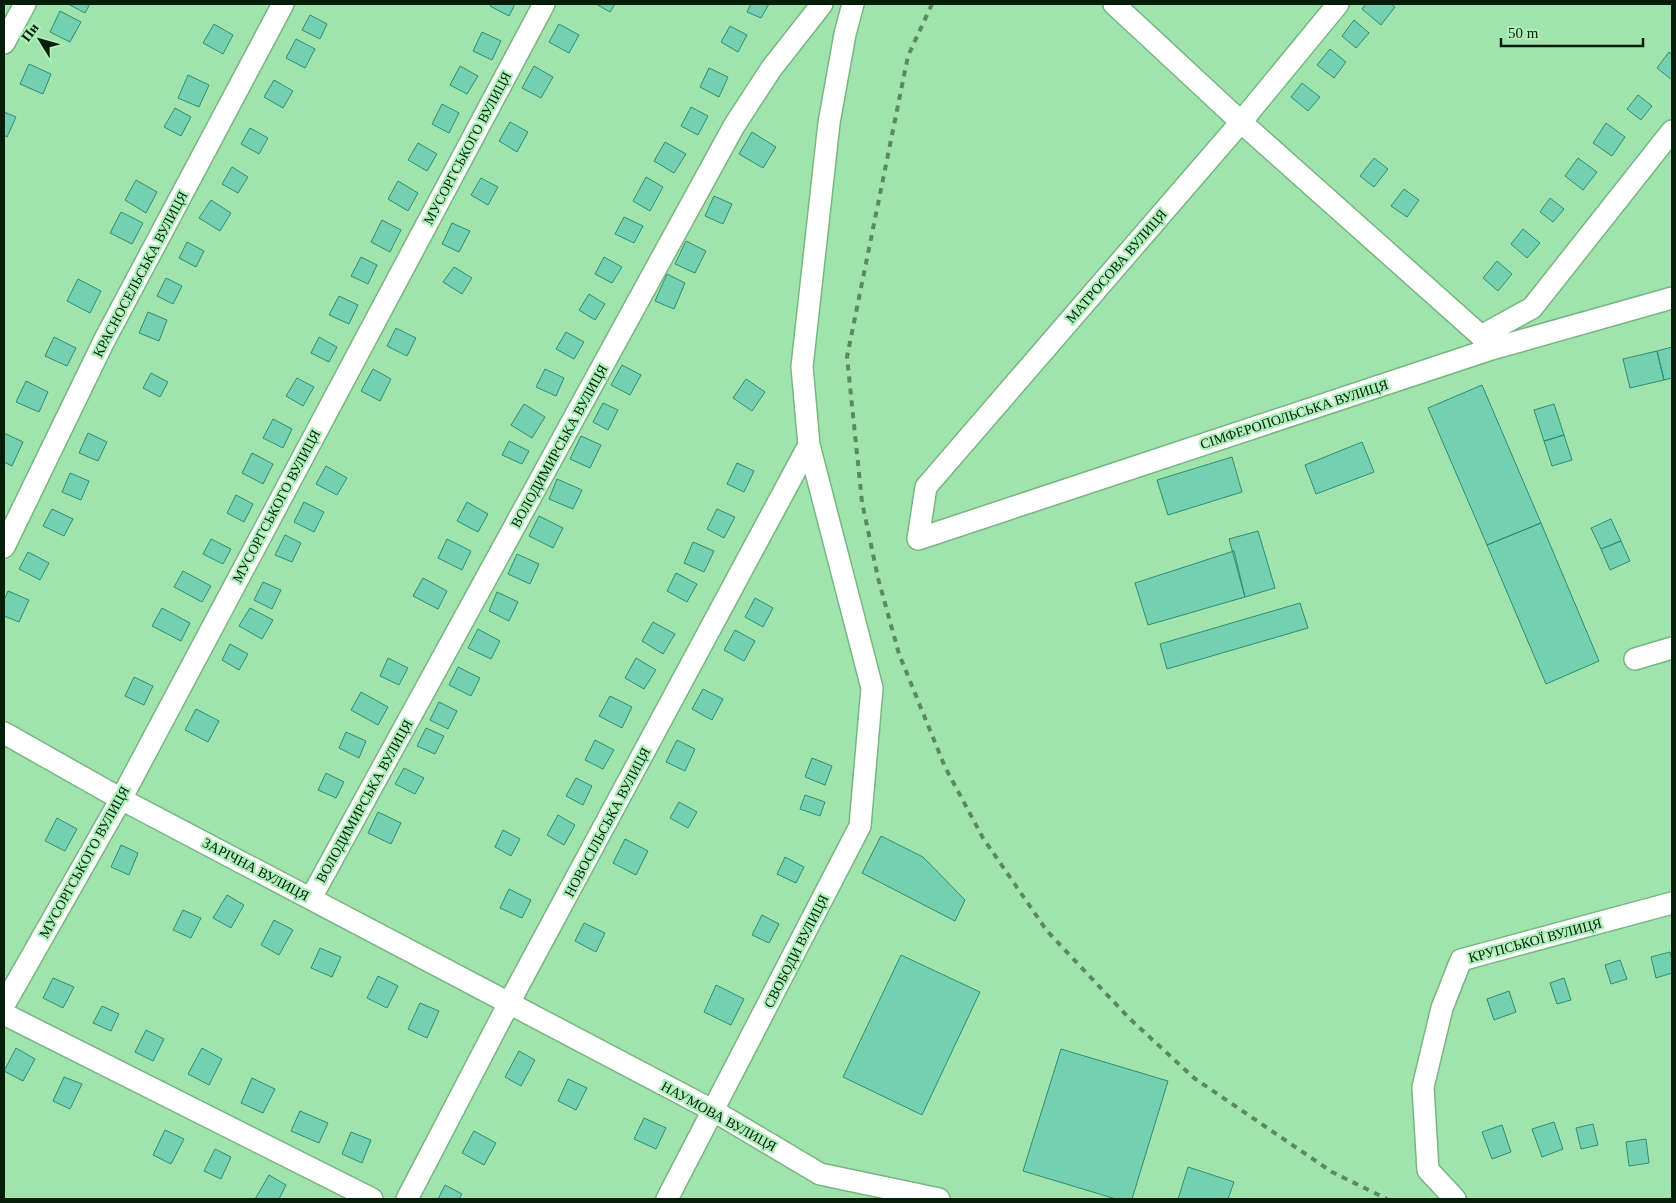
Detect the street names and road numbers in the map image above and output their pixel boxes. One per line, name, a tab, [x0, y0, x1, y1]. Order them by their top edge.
street label: МУСОРГСЬКОГО ВУЛИЦЯ	[421, 69, 514, 227]
street label: КРАСНОСЕЛЬСЬКА ВУЛИЦЯ	[90, 189, 191, 360]
street label: МАТРОСОВА ВУЛИЦЯ	[1063, 207, 1170, 326]
street label: ВОЛОДИМИРСЬКА ВУЛИЦЯ	[508, 362, 611, 530]
street label: СІМФЕРОПОЛЬСЬКА ВУЛИЦЯ	[1198, 377, 1390, 452]
street label: МУСОРГСЬКОГО ВУЛИЦЯ	[230, 427, 323, 585]
street label: ВОЛОДИМИРСЬКА ВУЛИЦЯ	[313, 717, 416, 885]
street label: НОВОСІЛЬСЬКА ВУЛИЦЯ	[562, 745, 653, 899]
street label: МУСОРГСЬКОГО ВУЛИЦЯ	[36, 784, 132, 941]
street label: ЗАРІЧНА ВУЛИЦЯ	[200, 835, 311, 904]
street label: СВОБОДИ ВУЛИЦЯ	[761, 892, 831, 1010]
street label: КРУПСЬКОЇ ВУЛИЦЯ	[1467, 915, 1603, 965]
street label: НАУМОВА ВУЛИЦЯ	[659, 1079, 779, 1154]

